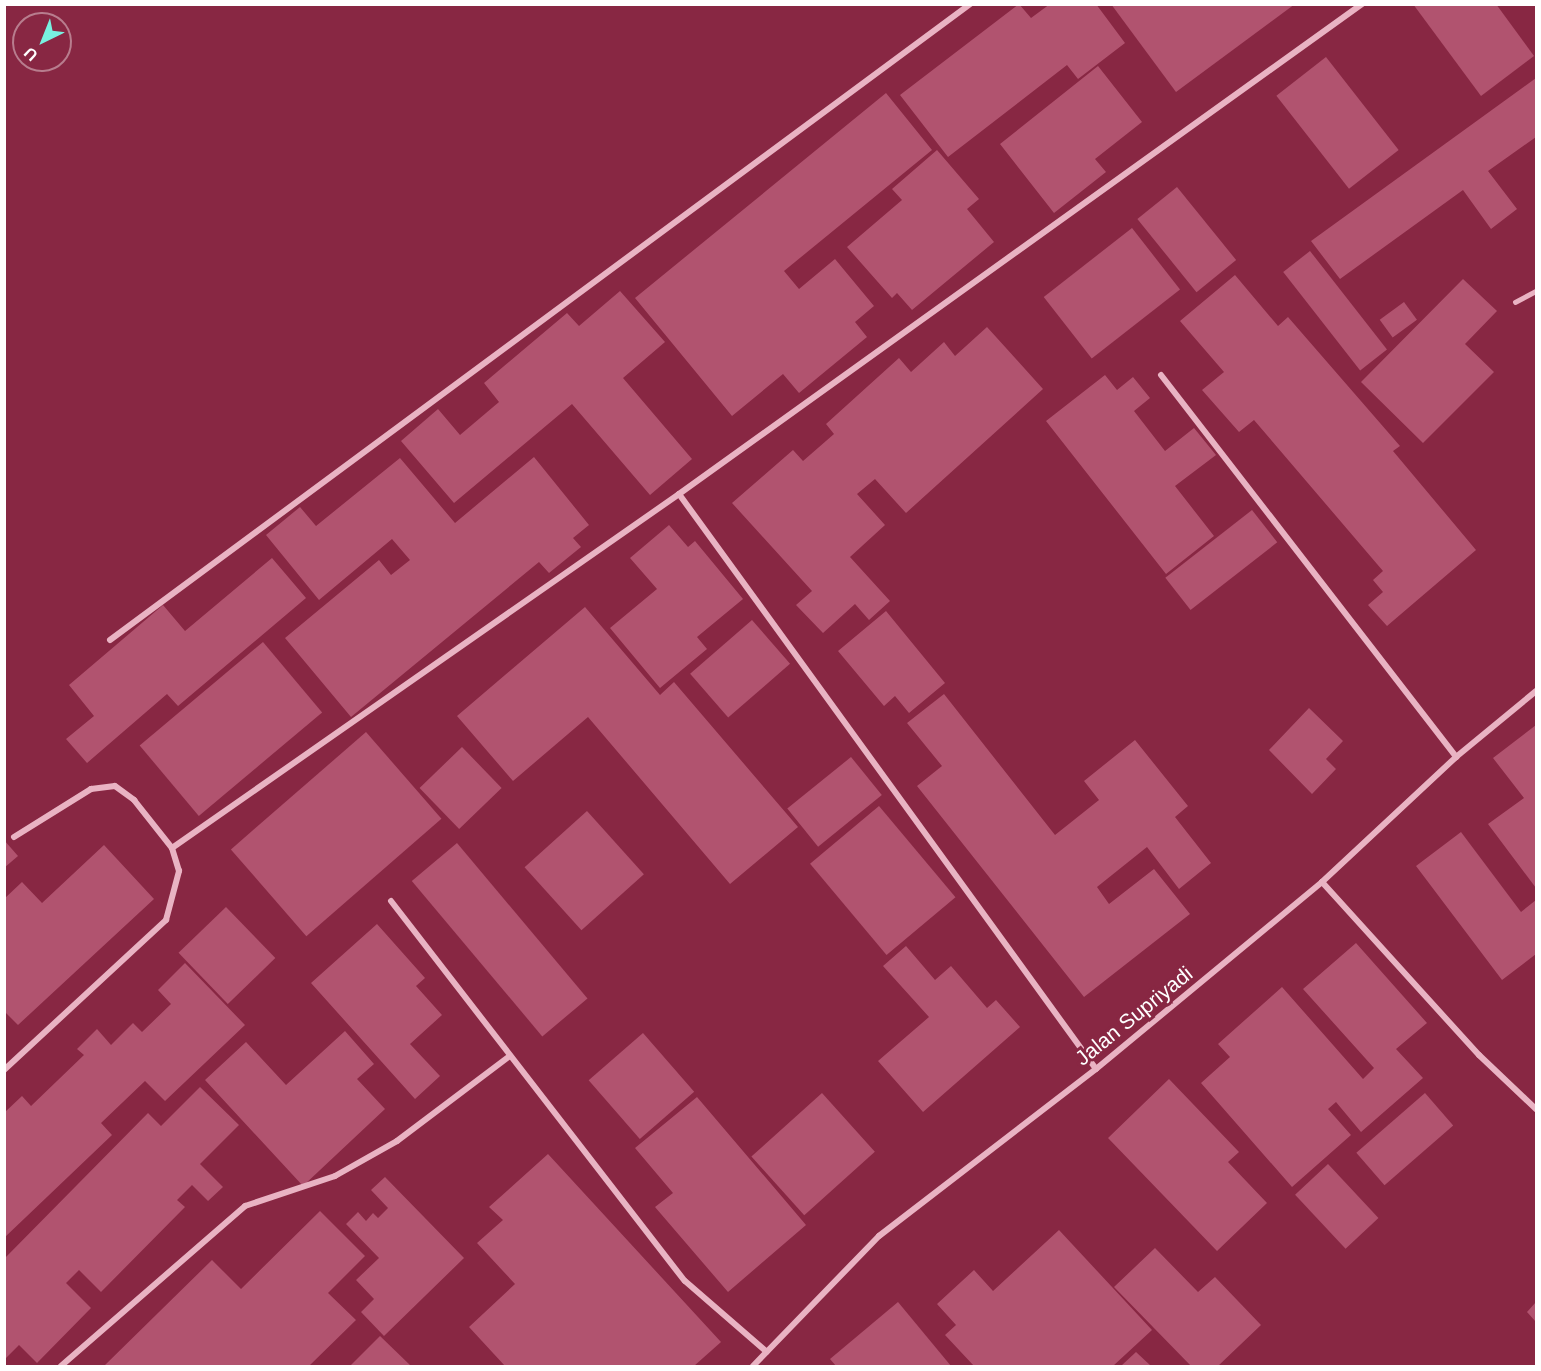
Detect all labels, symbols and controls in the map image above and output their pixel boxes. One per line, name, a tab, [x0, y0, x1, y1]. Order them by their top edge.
north arrow	[12, 12, 72, 72]
text: U	[21, 44, 41, 64]
street label: Jalan Supriyadi	[1070, 961, 1198, 1071]

